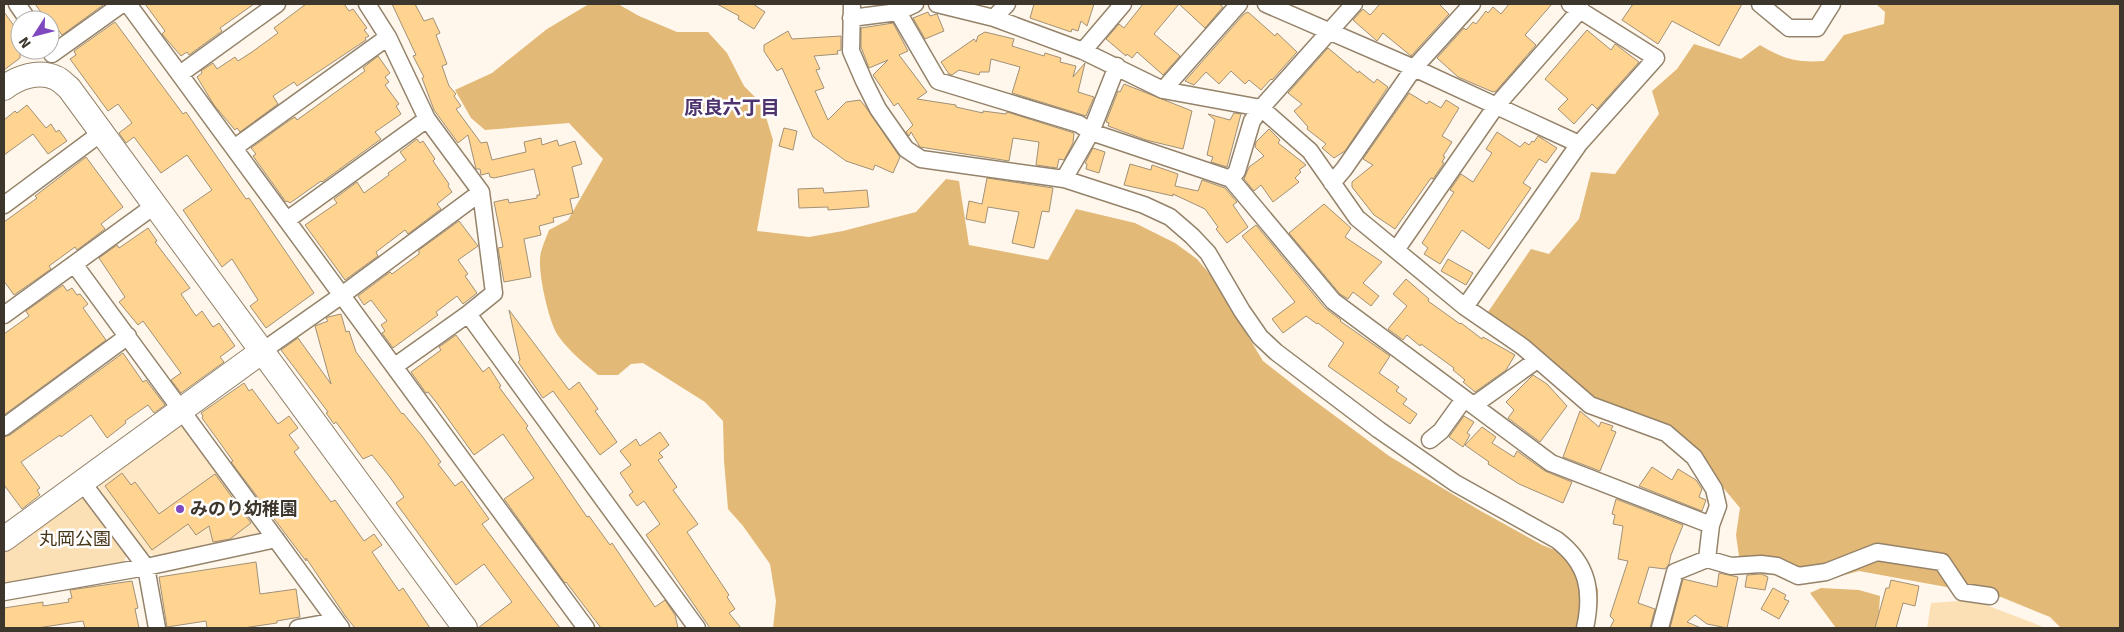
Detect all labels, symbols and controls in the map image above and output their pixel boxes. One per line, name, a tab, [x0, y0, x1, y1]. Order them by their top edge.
north arrow	[10, 10, 60, 60]
text: N	[15, 33, 35, 51]
district label: 原良六丁目	[684, 96, 780, 120]
place label: みのり幼稚園	[190, 498, 298, 520]
marker: みのり幼稚園	[174, 503, 186, 515]
park label: 丸岡公園	[39, 528, 111, 550]

